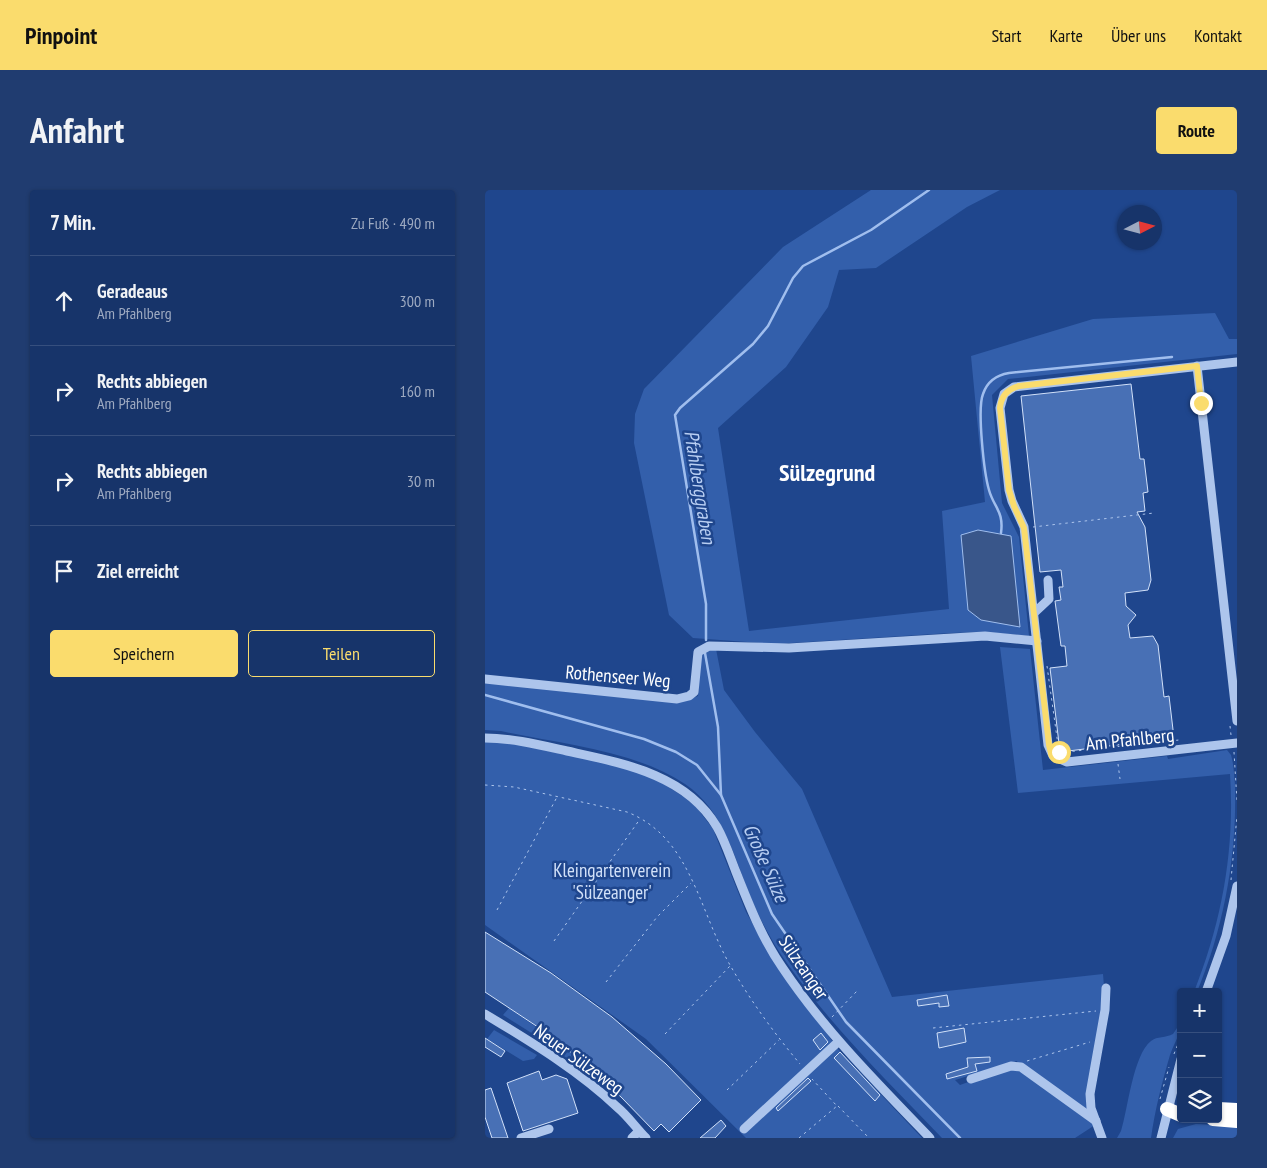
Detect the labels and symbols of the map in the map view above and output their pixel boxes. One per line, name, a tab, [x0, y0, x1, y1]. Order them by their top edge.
north arrow	[1117, 205, 1162, 250]
route end	[1190, 392, 1213, 415]
water label: Pfahlberggraben	[678, 428, 722, 547]
district label: Sülzegrund	[779, 457, 875, 488]
street label: Rothenseer Weg	[565, 659, 671, 693]
street label: Am Pfahlberg	[1085, 722, 1175, 756]
route start	[1048, 741, 1071, 764]
water label: Große Sülze	[737, 820, 796, 908]
park label: Kleingartenverein 'Sülzeanger'	[553, 858, 671, 904]
street label: Sülzeanger	[774, 930, 835, 1004]
street label: Neuer Sülzeweg	[529, 1018, 629, 1100]

